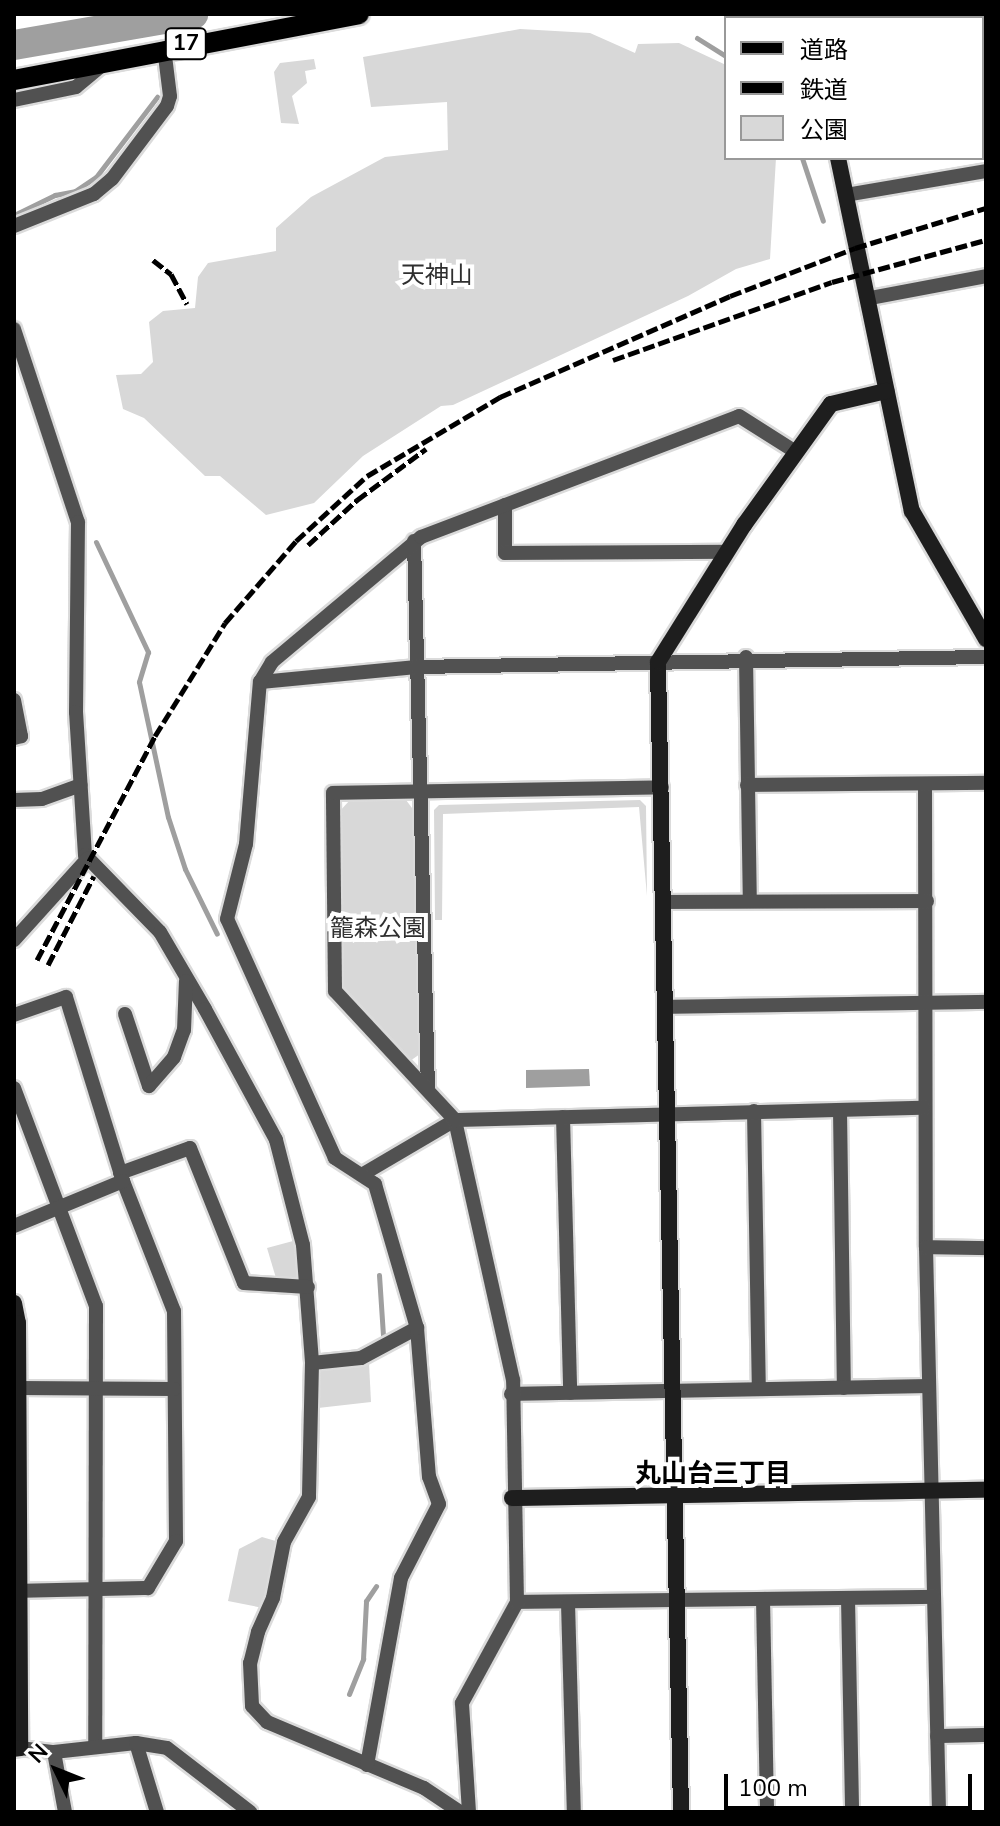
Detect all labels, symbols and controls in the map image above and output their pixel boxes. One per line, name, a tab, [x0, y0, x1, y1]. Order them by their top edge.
legend	[724, 16, 984, 160]
road number: 17	[164, 26, 208, 62]
text: 道路	[800, 34, 848, 66]
text: 鉄道	[800, 74, 848, 106]
text: 公園	[800, 114, 848, 146]
park label: 天神山	[401, 262, 473, 290]
park label: 籠森公園	[330, 915, 426, 943]
district label: 丸山台三丁目	[635, 1458, 791, 1490]
north arrow	[16, 1730, 96, 1810]
text: N	[22, 1737, 55, 1770]
scale bar	[728, 1758, 976, 1808]
text: 100 m	[738, 1772, 808, 1804]

